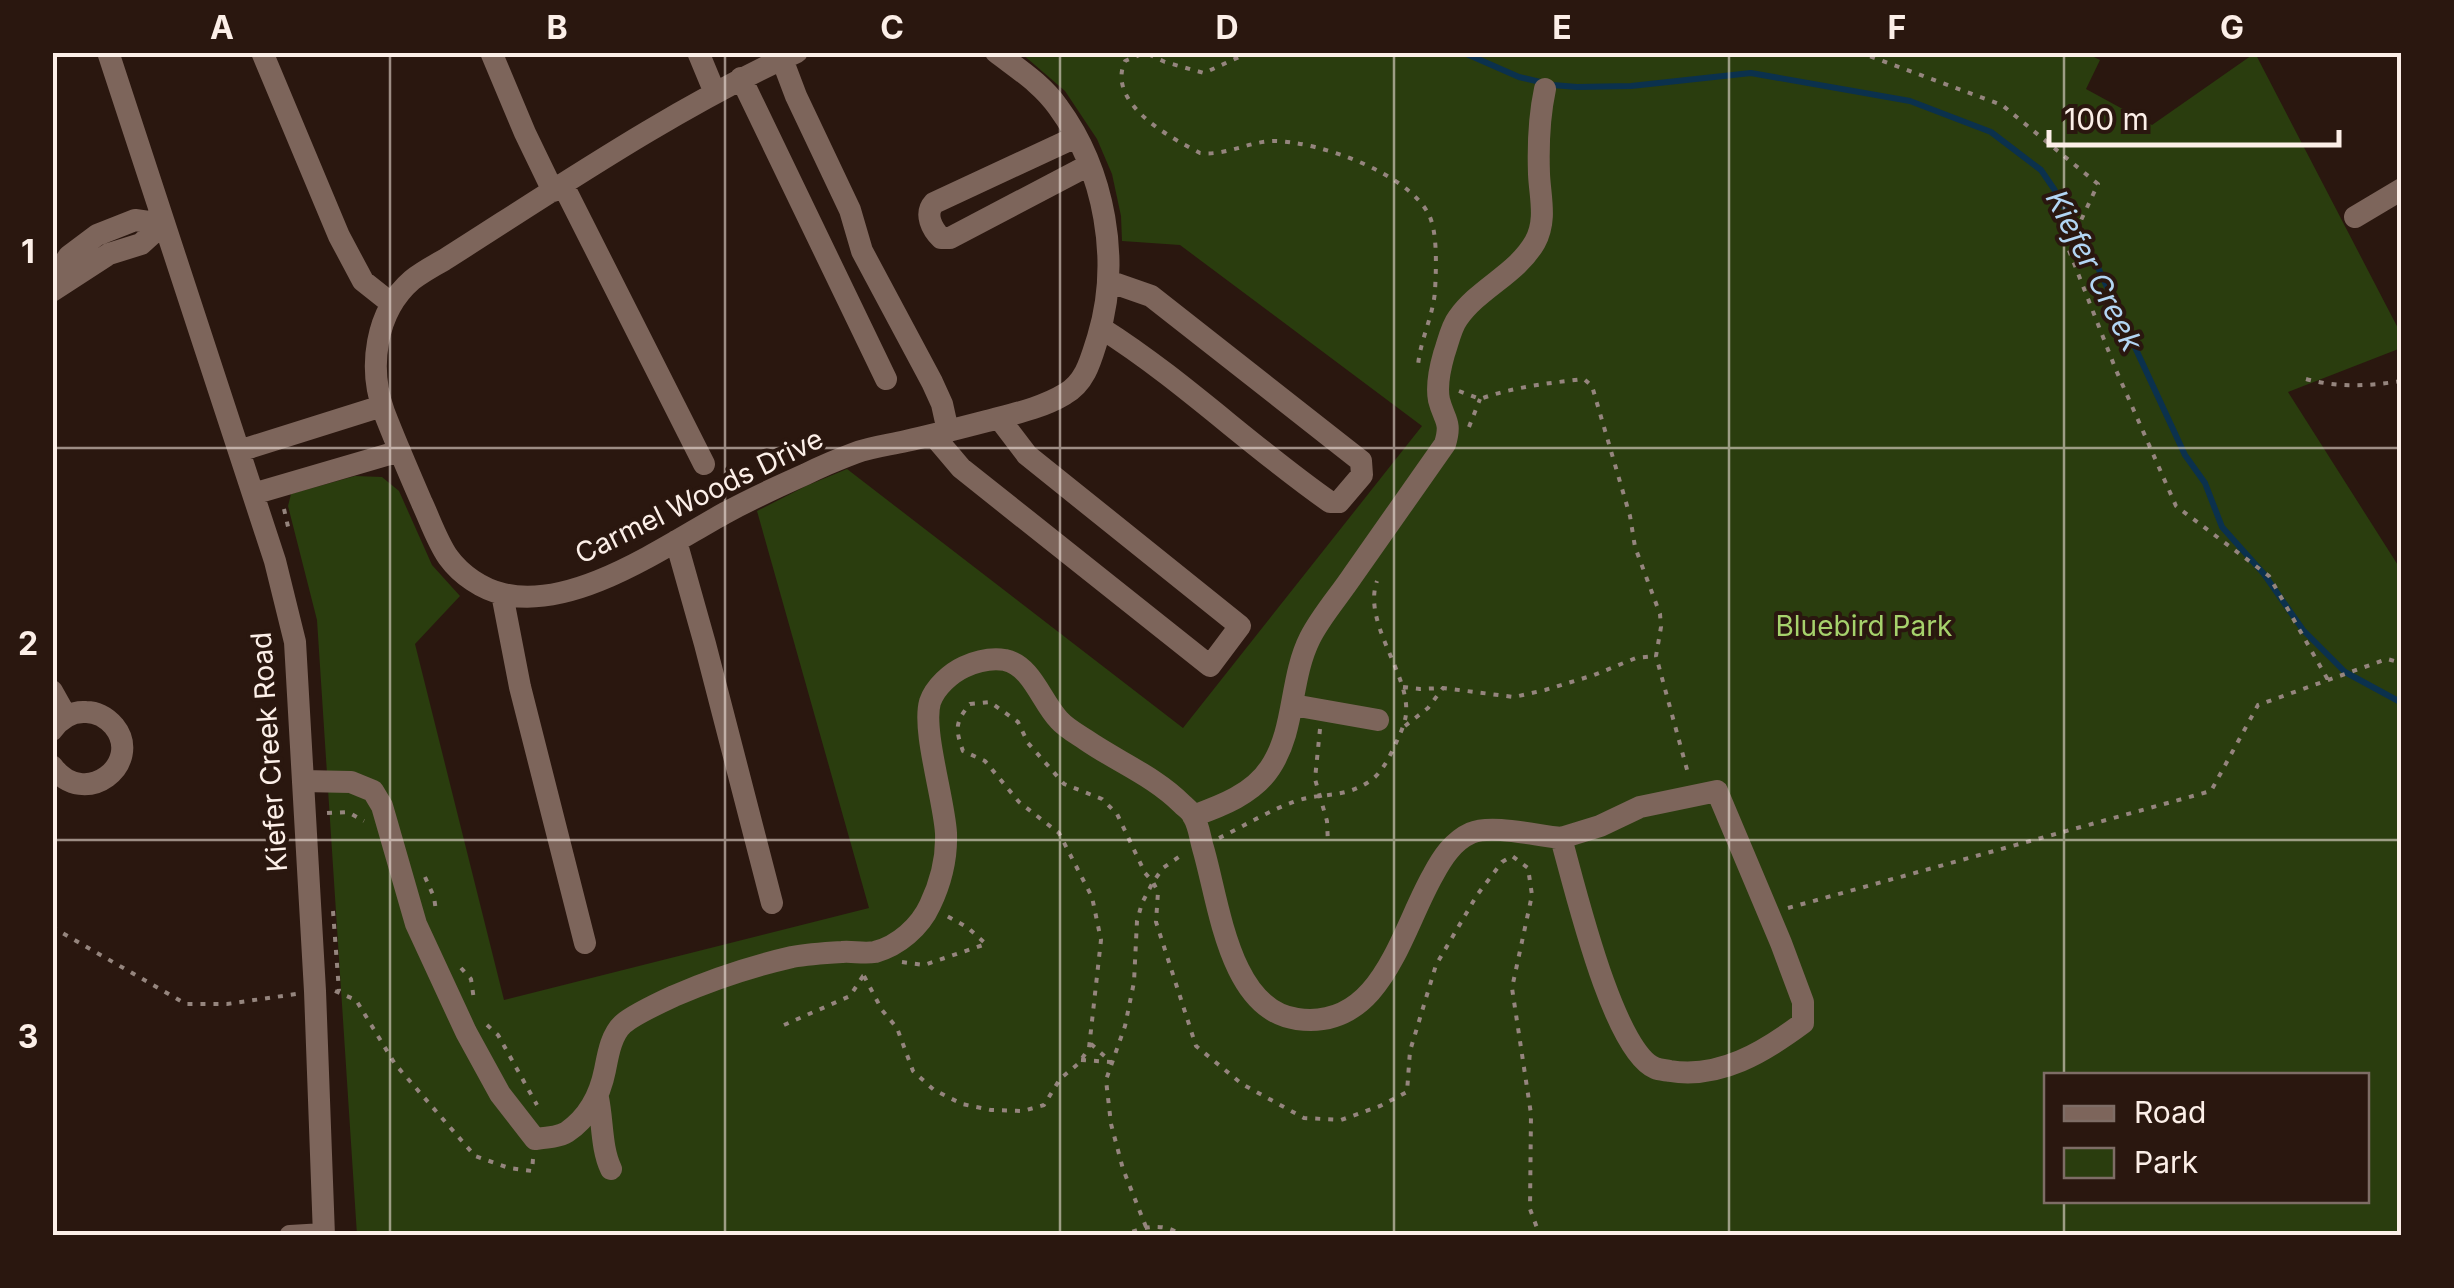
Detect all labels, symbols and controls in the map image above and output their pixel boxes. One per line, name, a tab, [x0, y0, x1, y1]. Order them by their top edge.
text: A	[210, 8, 234, 47]
text: B	[546, 8, 568, 47]
text: C	[880, 8, 904, 47]
text: D	[1215, 8, 1239, 47]
text: E	[1552, 8, 1572, 47]
text: F	[1888, 8, 1906, 47]
text: G	[2220, 8, 2244, 47]
scale bar	[2049, 85, 2339, 147]
text: 100 m	[2064, 101, 2149, 137]
water label: Kiefer Creek	[2039, 184, 2151, 358]
text: 1	[21, 232, 35, 271]
street label: Carmel Woods Drive	[569, 421, 829, 571]
park label: Bluebird Park	[1776, 609, 1952, 643]
text: 2	[18, 624, 38, 663]
street label: Kiefer Creek Road	[244, 631, 294, 873]
text: 3	[18, 1017, 38, 1056]
legend	[2044, 1073, 2369, 1203]
text: Road	[2134, 1094, 2206, 1130]
text: Park	[2134, 1144, 2199, 1180]

